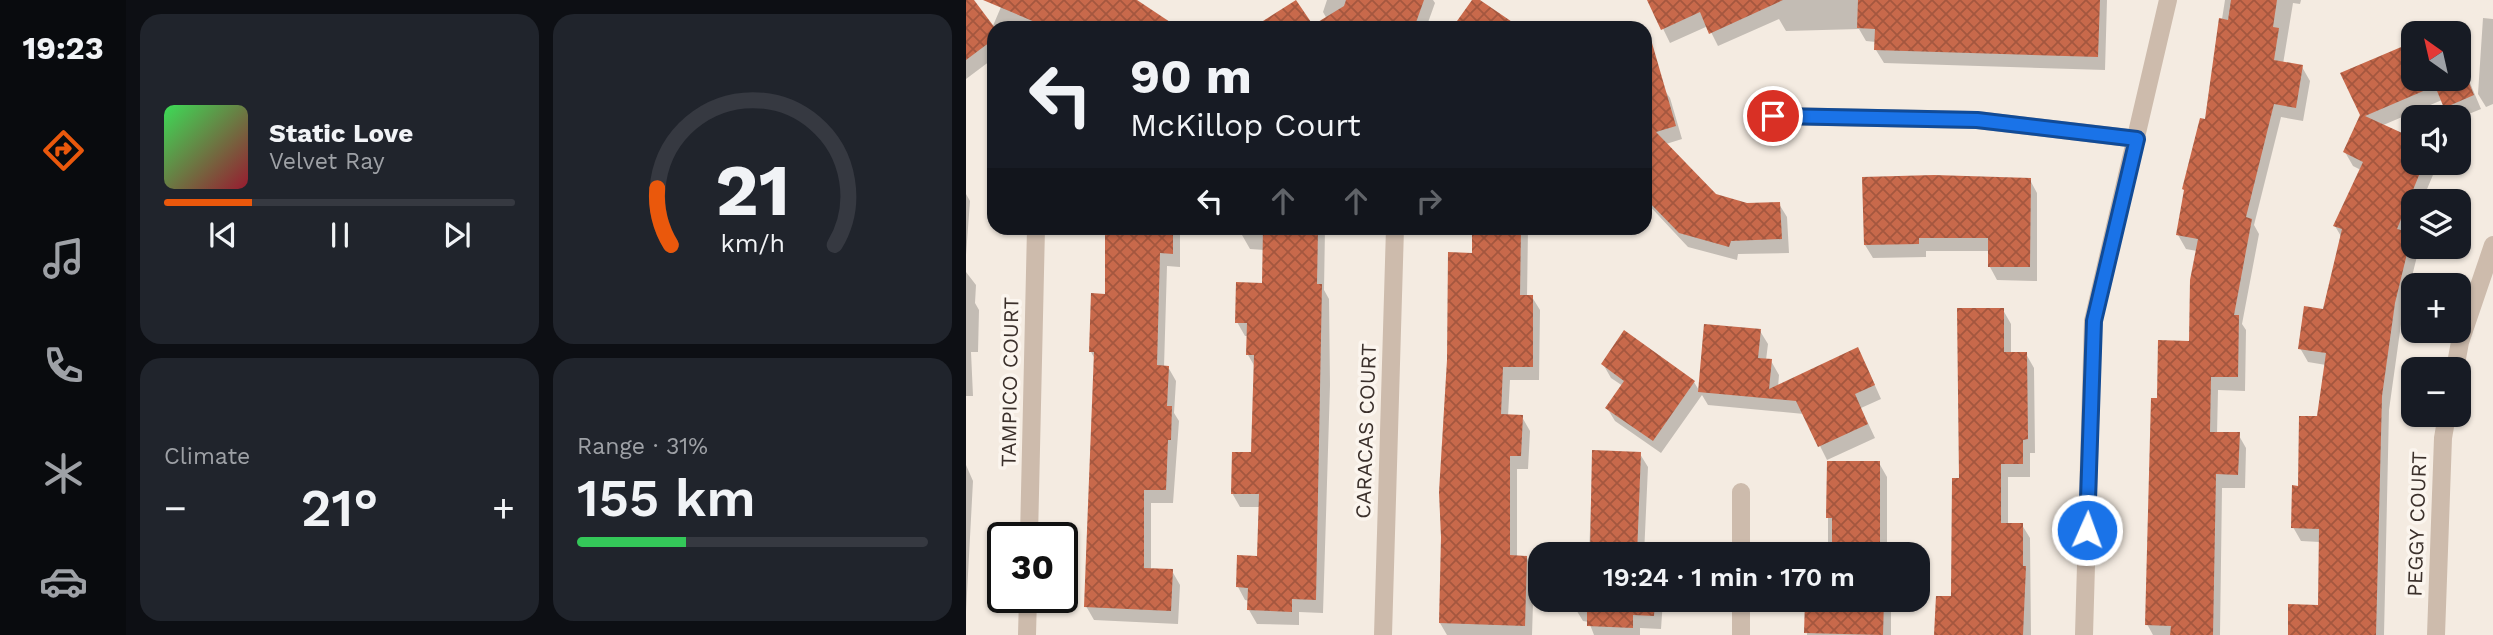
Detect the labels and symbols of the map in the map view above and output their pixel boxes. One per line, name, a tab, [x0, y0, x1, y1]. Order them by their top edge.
north arrow	[2401, 21, 2471, 91]
pin	[1743, 86, 1803, 146]
street label: TAMPICO COURT	[996, 296, 1023, 467]
street label: CARACAS COURT	[1350, 343, 1381, 519]
street label: PEGGY COURT	[2401, 450, 2432, 597]
position arrow	[2050, 493, 2124, 567]
speed limit sign: 30	[987, 522, 1078, 613]

